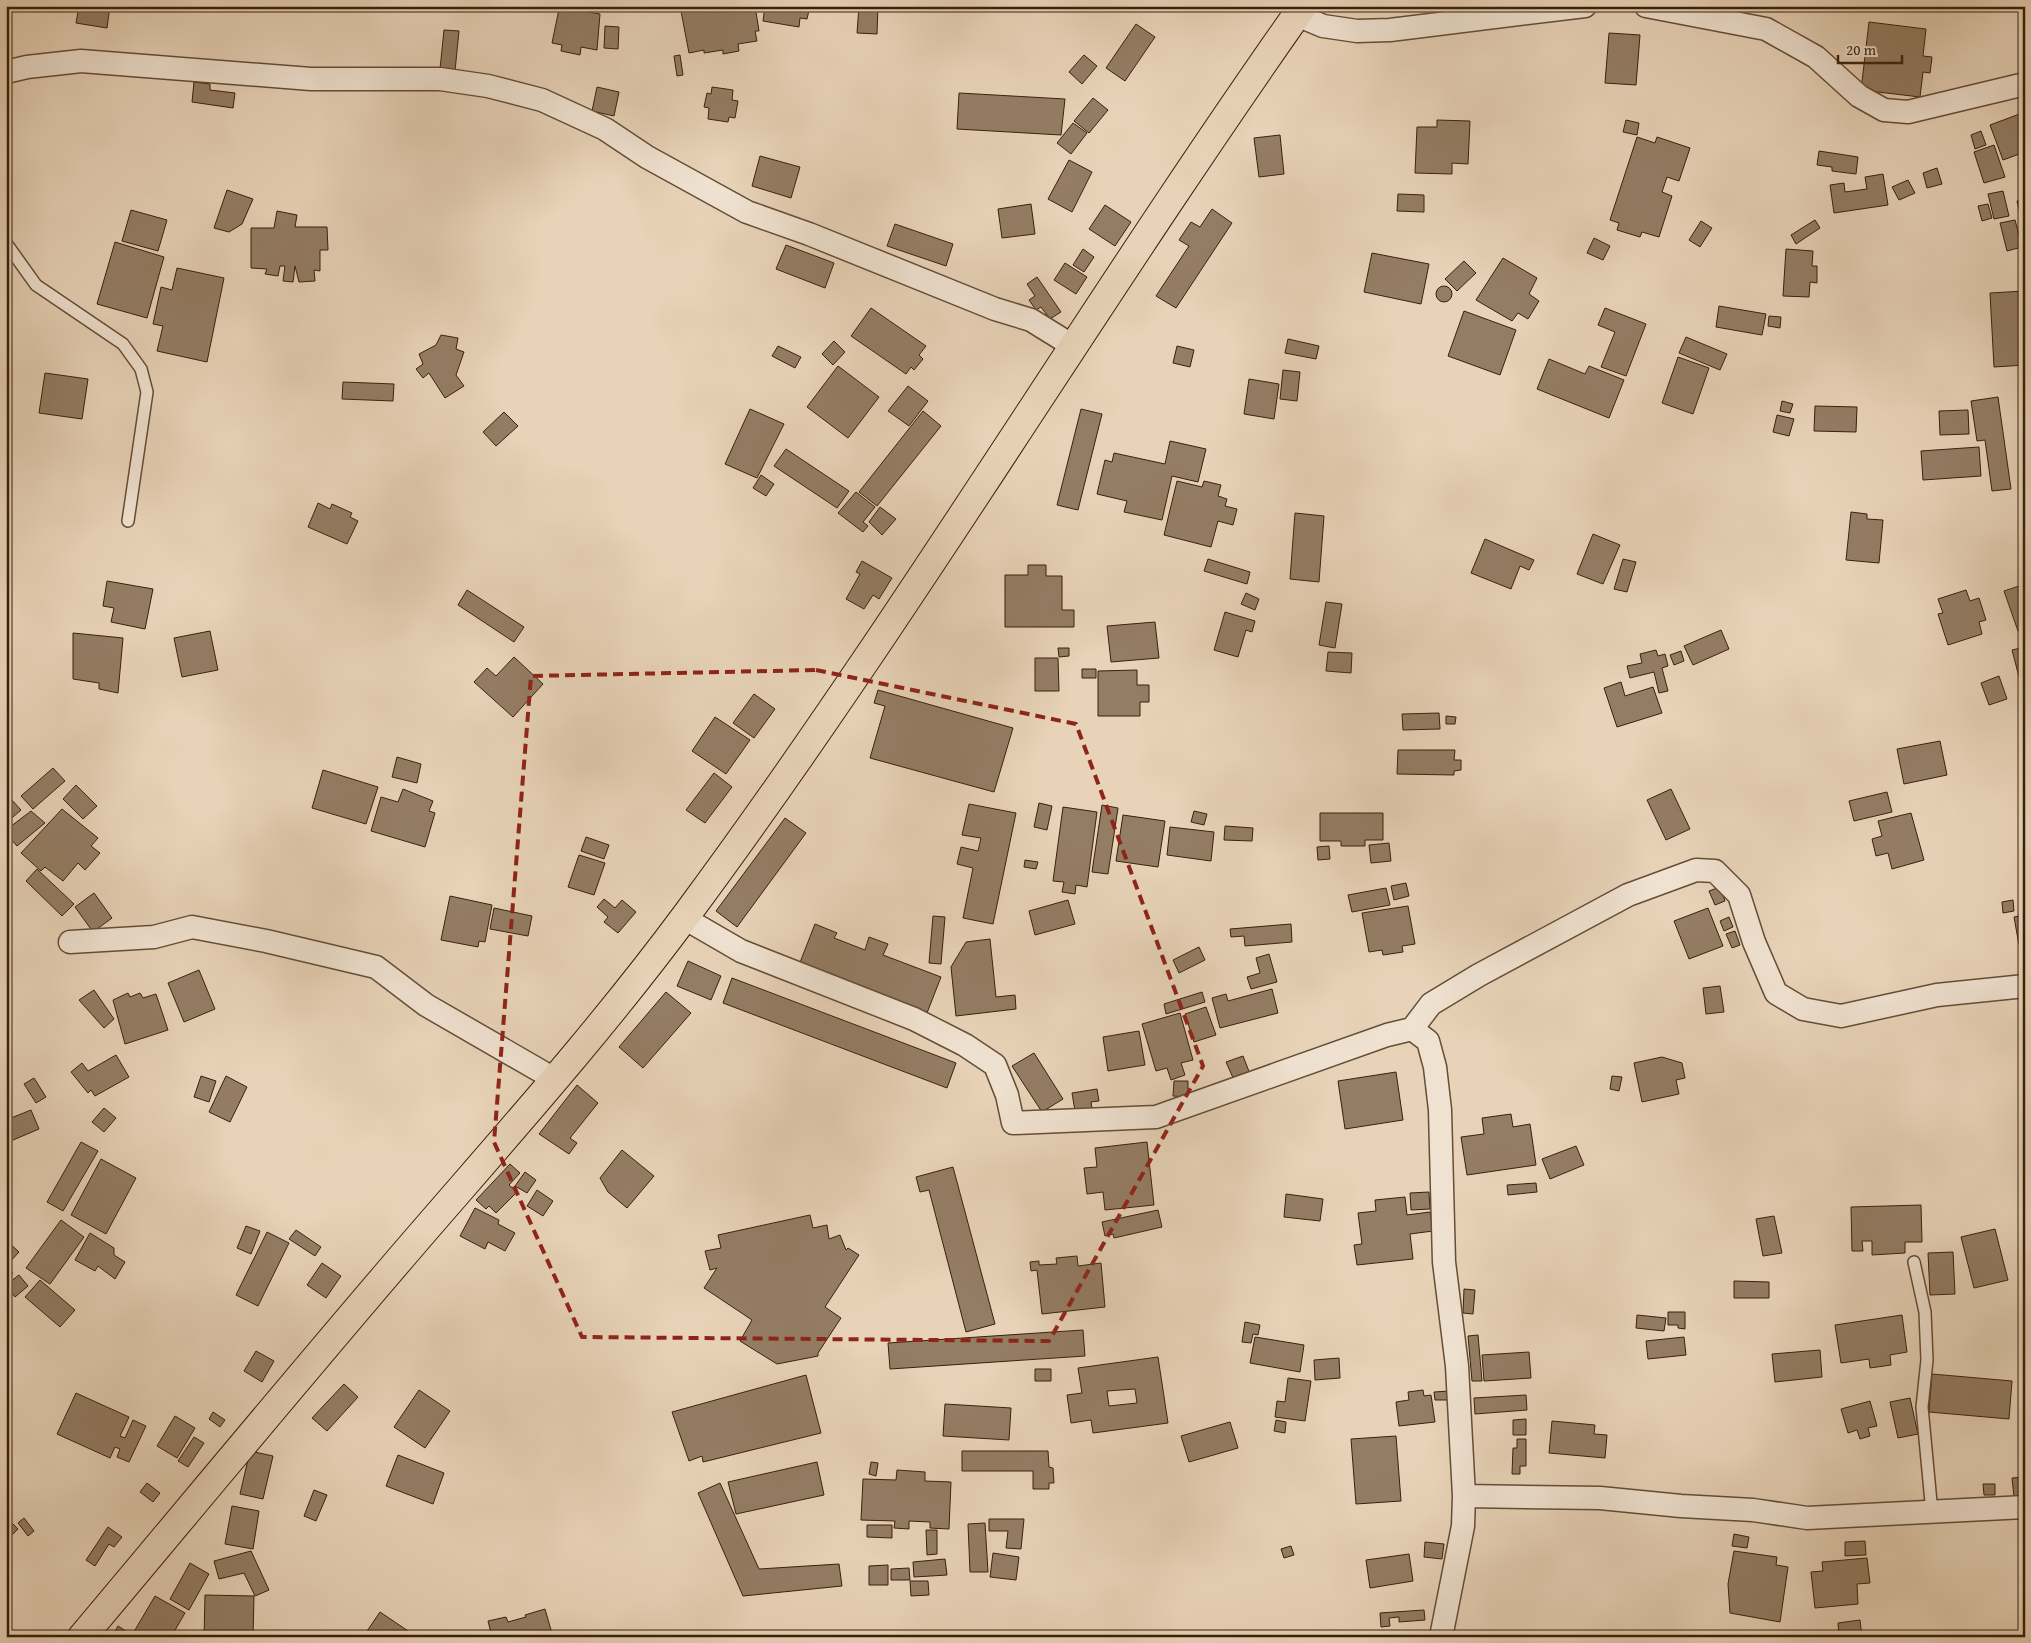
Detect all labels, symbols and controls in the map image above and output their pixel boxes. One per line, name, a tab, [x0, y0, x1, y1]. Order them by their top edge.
scale bar	[1838, 32, 1902, 64]
text: 20 m	[1846, 39, 1877, 60]

